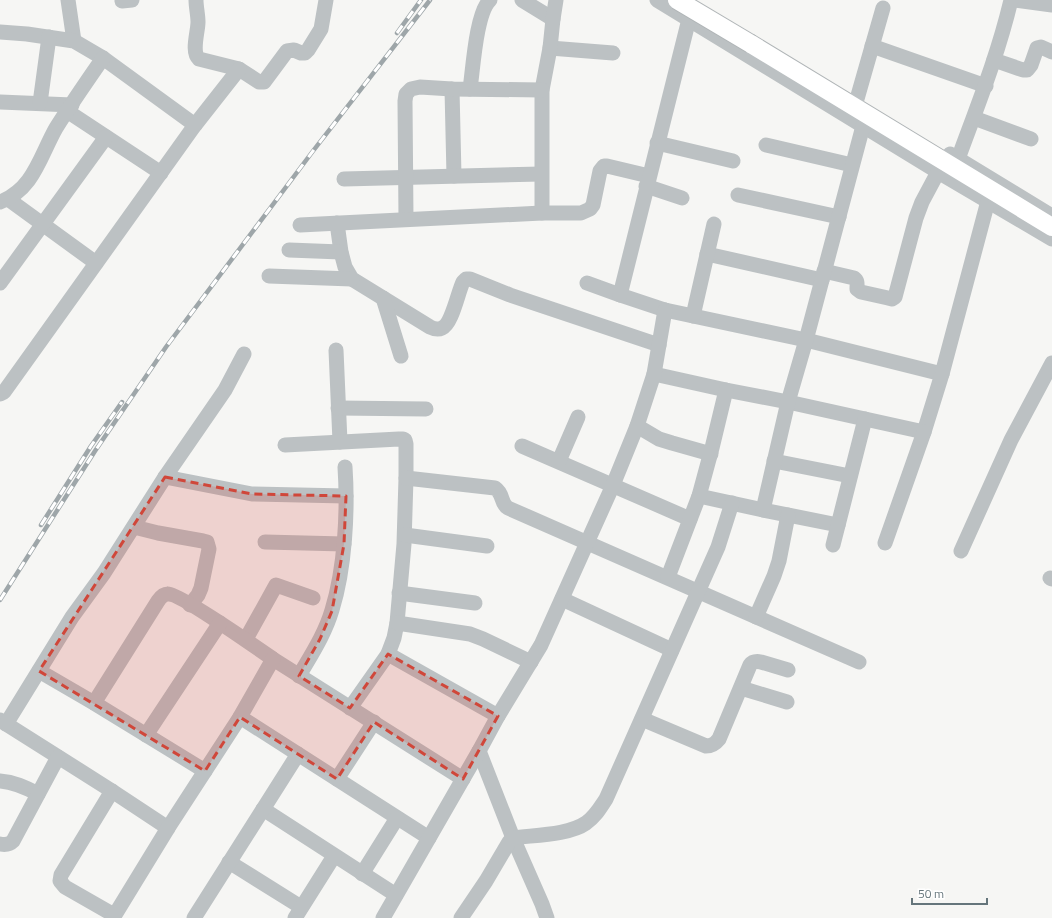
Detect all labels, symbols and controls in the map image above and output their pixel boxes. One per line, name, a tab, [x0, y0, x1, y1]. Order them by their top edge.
scale bar	[912, 880, 987, 906]
text: 50 m	[918, 884, 944, 903]

